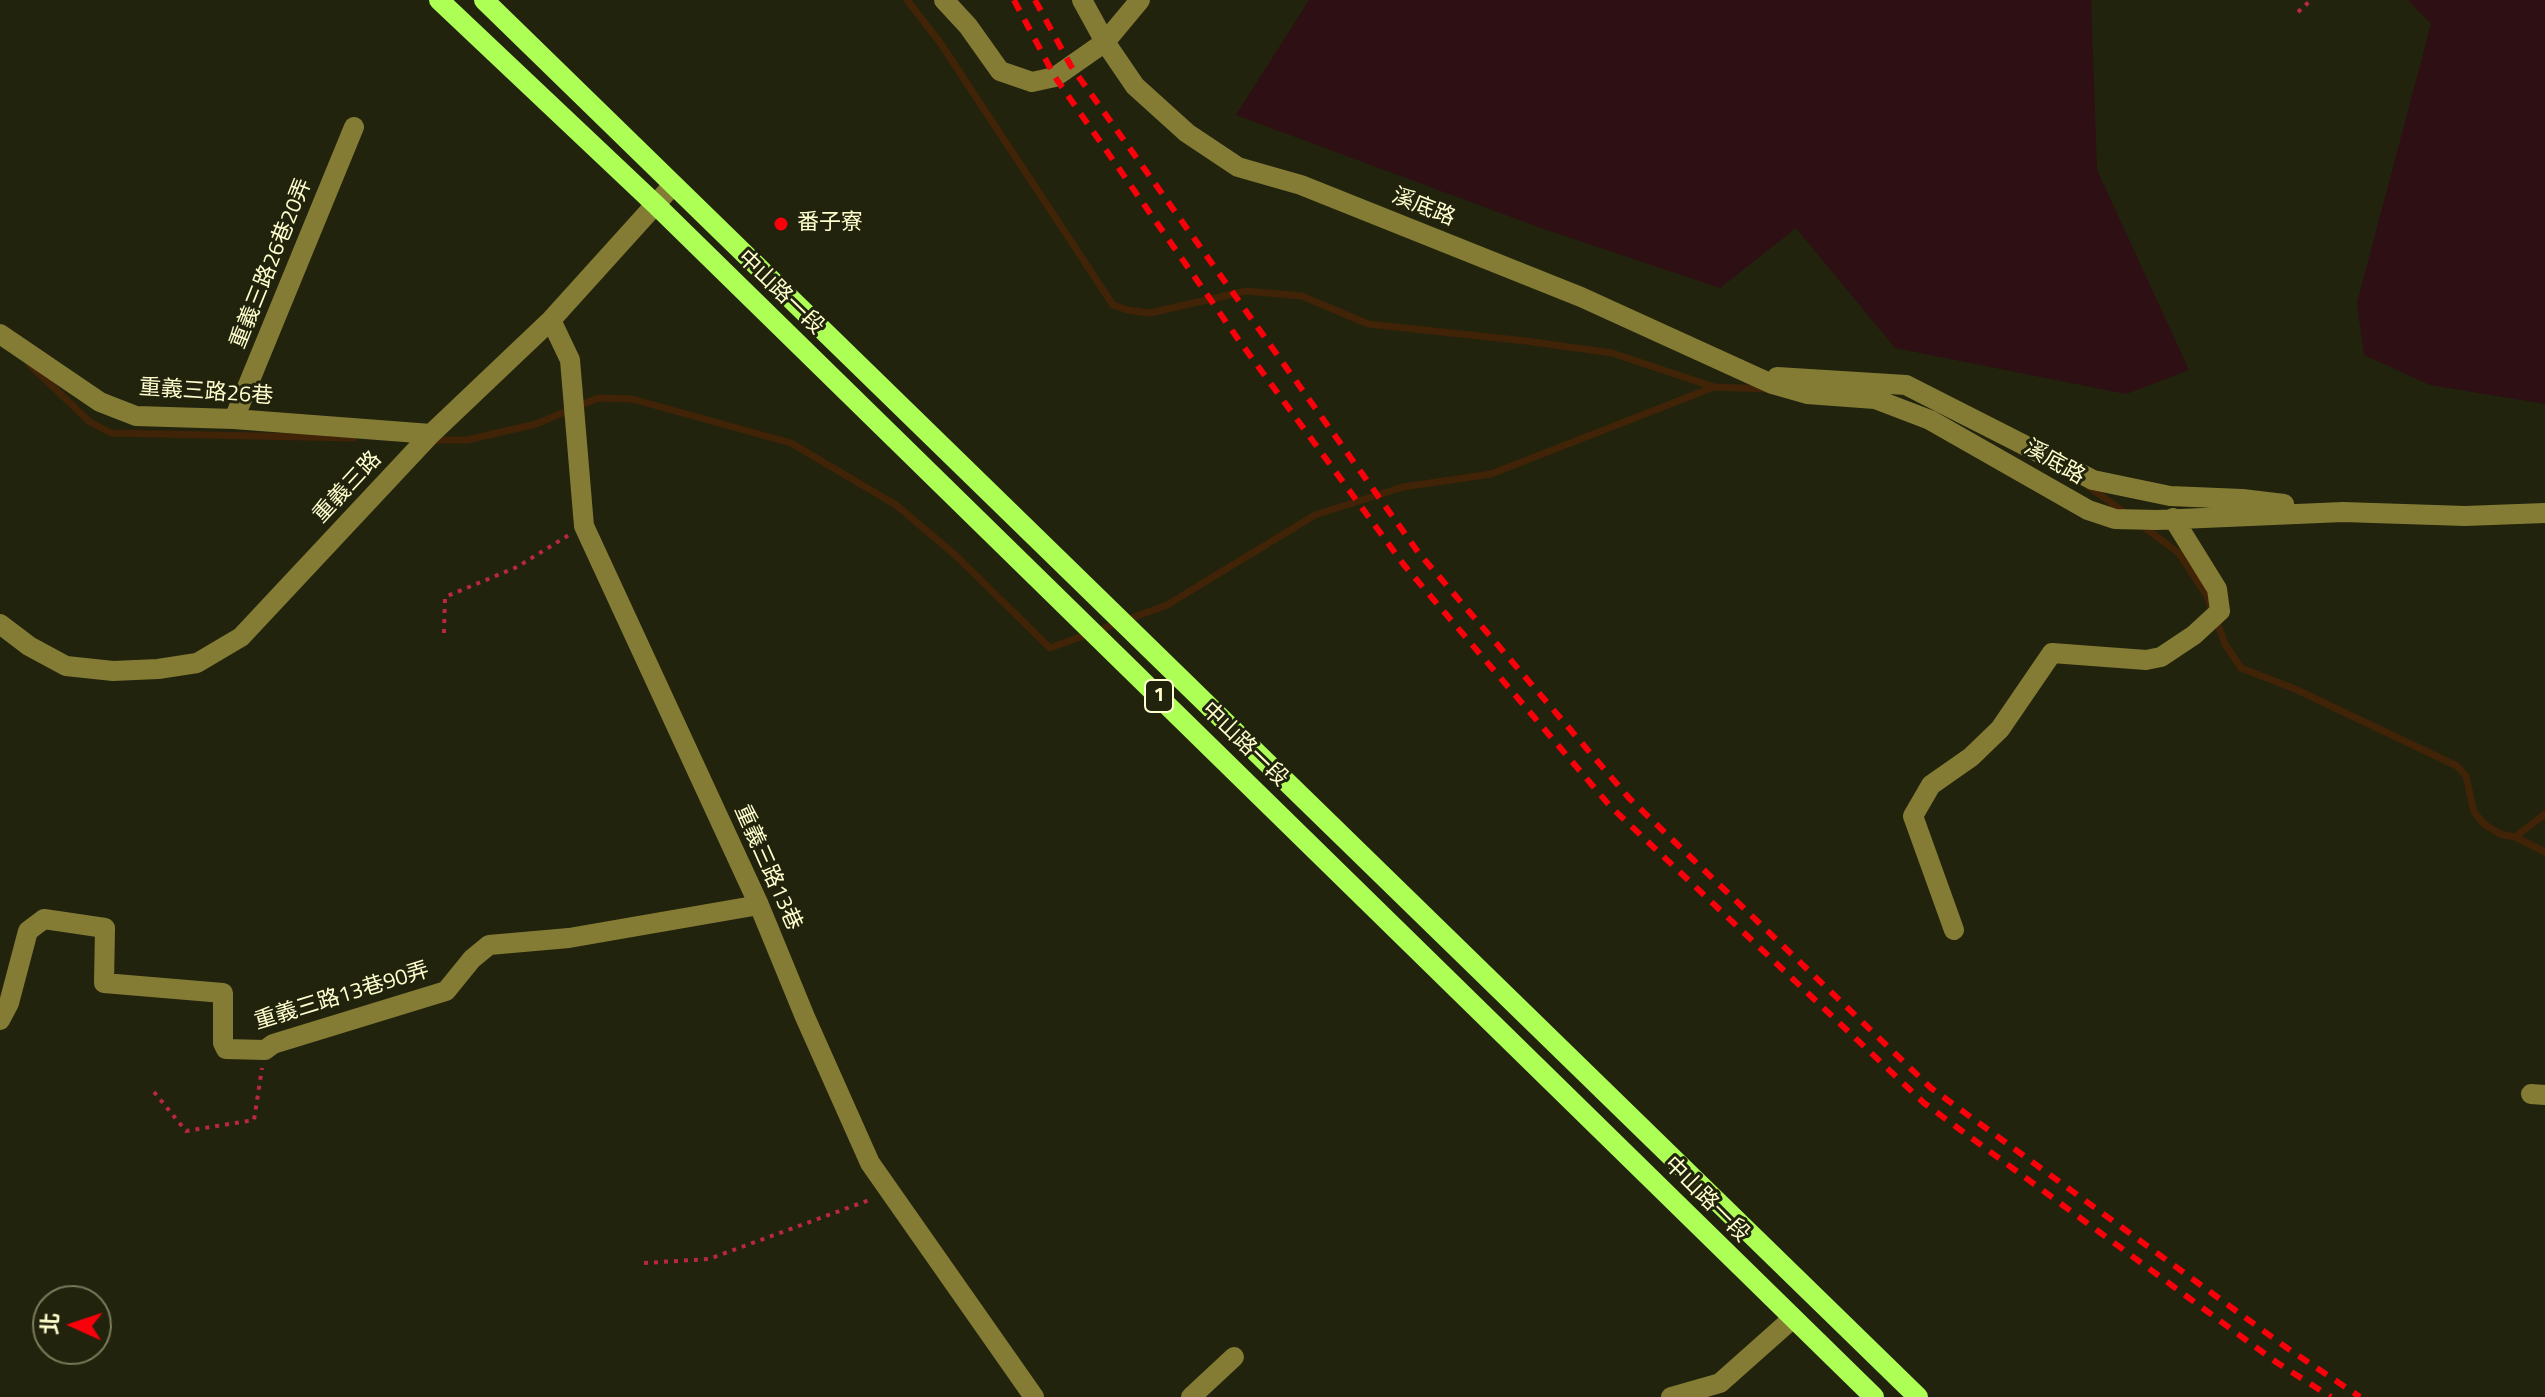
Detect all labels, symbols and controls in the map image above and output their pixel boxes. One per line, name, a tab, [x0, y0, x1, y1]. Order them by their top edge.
street label: 重義三路26巷20弄	[226, 175, 318, 353]
street label: 溪底路	[1387, 183, 1459, 233]
place label: 番子寮	[797, 211, 863, 237]
marker: 番子寮	[772, 215, 790, 233]
street label: 中山路一段	[731, 245, 829, 341]
street label: 重義三路26巷	[138, 375, 274, 411]
street label: 溪底路	[2019, 435, 2089, 491]
street label: 重義三路	[308, 447, 388, 529]
road number: 1	[1145, 680, 1173, 712]
street label: 中山路一段	[1195, 697, 1293, 793]
street label: 重義三路13巷	[728, 801, 806, 935]
street label: 重義三路13巷90弄	[251, 958, 433, 1036]
street label: 中山路一段	[1658, 1152, 1754, 1248]
north arrow	[32, 1285, 112, 1365]
text: 北	[32, 1312, 68, 1336]

